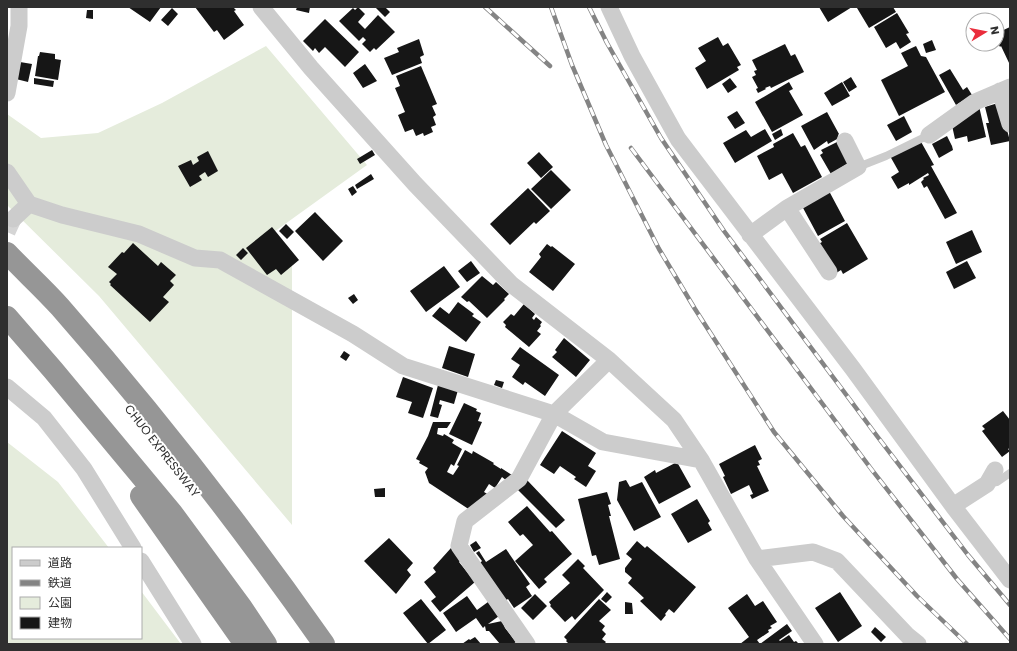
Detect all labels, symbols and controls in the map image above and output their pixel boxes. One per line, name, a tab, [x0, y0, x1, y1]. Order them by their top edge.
north arrow	[965, 12, 1005, 52]
text: N	[986, 25, 1003, 36]
street label: CHUO EXPRESSWAY	[121, 401, 204, 501]
legend	[12, 547, 142, 639]
text: 道路	[48, 554, 72, 571]
text: 鉄道	[48, 574, 72, 591]
text: 公園	[48, 594, 72, 611]
text: 建物	[48, 614, 72, 631]

